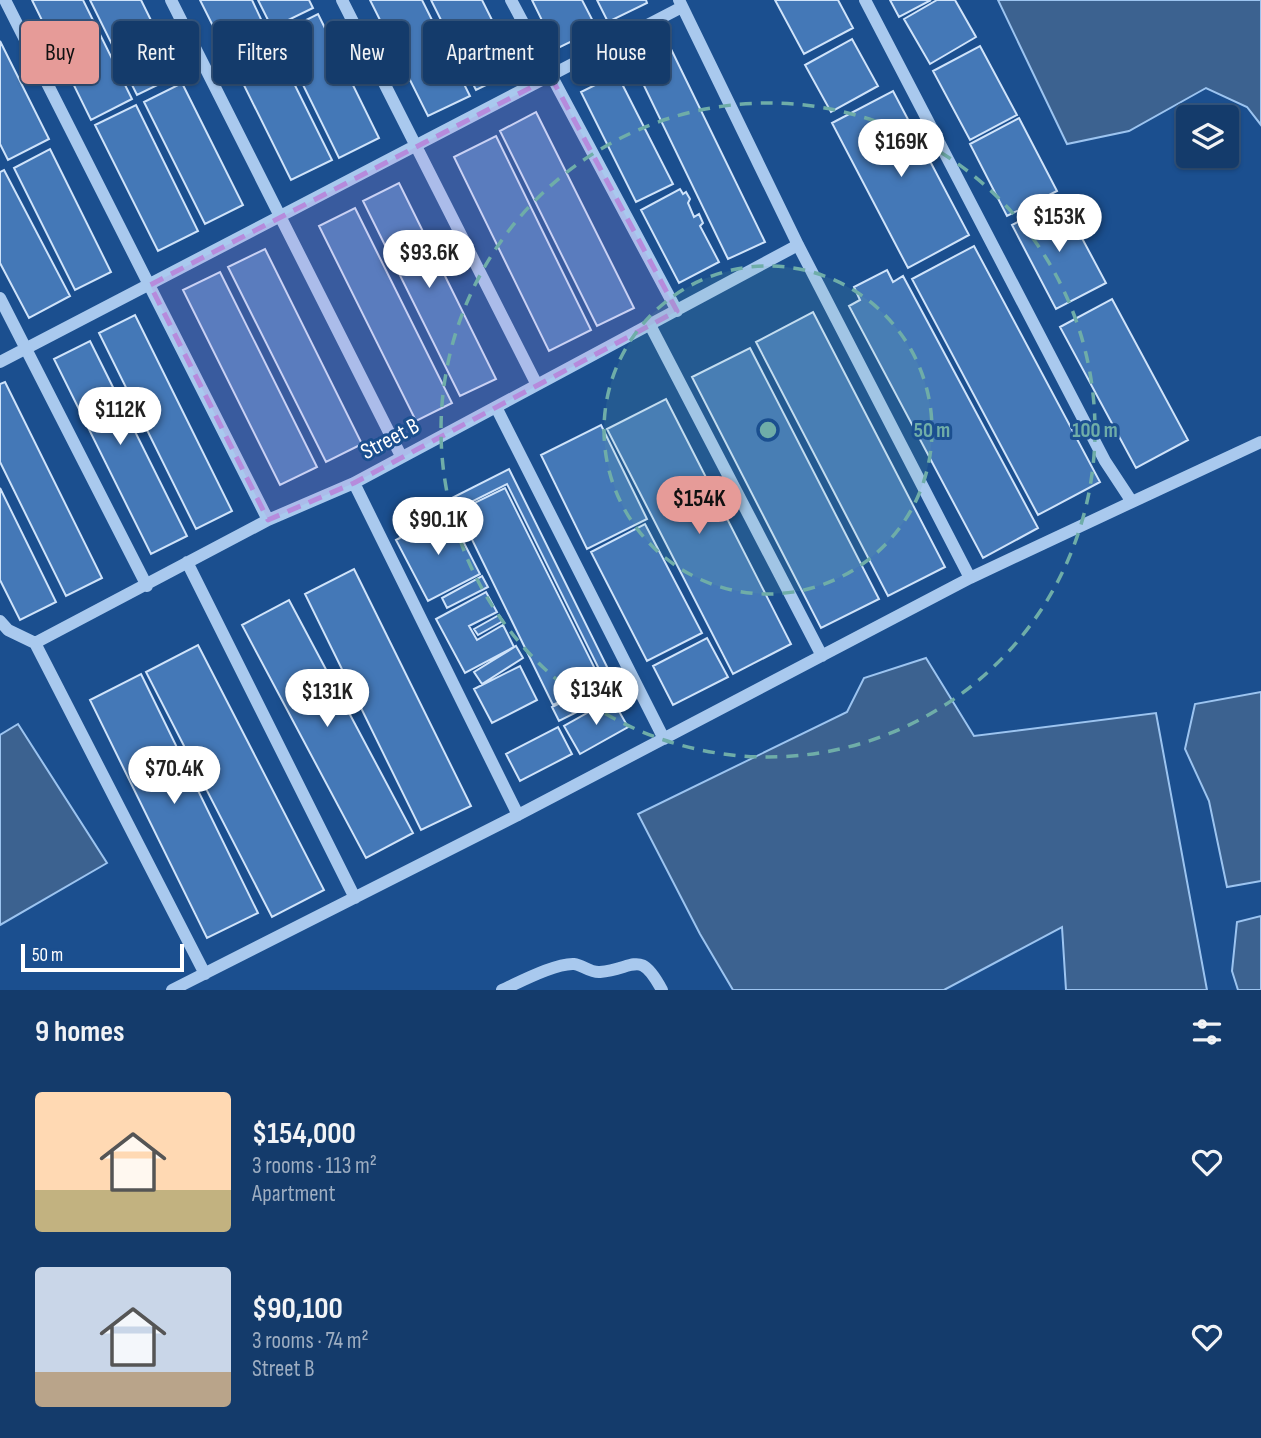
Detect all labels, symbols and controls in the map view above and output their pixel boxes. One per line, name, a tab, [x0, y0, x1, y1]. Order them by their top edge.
chip: Buy	[21, 21, 99, 84]
chip: Rent	[113, 21, 199, 84]
chip: Filters	[213, 21, 312, 84]
chip: New	[326, 21, 409, 84]
chip: Apartment	[423, 21, 558, 84]
chip: House	[572, 21, 670, 84]
map controls	[1176, 105, 1239, 168]
button: layers	[1176, 105, 1239, 168]
pin: $169K	[852, 120, 950, 179]
text: $169K	[874, 128, 928, 156]
pin: $153K	[1010, 194, 1108, 254]
text: $153K	[1033, 203, 1085, 231]
pin: $93.6K	[372, 230, 486, 290]
text: $93.6K	[399, 239, 459, 267]
pin: $112K	[71, 388, 169, 447]
text: $112K	[94, 396, 146, 424]
street label: Street B	[356, 412, 424, 466]
centre of rings	[756, 418, 780, 442]
text: 50 m	[914, 418, 950, 443]
text: 100 m	[1072, 418, 1118, 443]
pin: $154K	[650, 476, 748, 536]
text: $154K	[673, 485, 726, 513]
pin: $90.1K	[381, 498, 495, 557]
text: $90.1K	[408, 506, 468, 534]
pin: $134K	[547, 668, 645, 727]
pin: $131K	[278, 670, 376, 729]
text: $134K	[569, 676, 623, 704]
text: $131K	[301, 678, 353, 706]
pin: $70.4K	[117, 746, 231, 806]
text: $70.4K	[144, 755, 204, 783]
scale bar	[21, 941, 184, 973]
text: 50 m	[32, 944, 63, 967]
icon: filters	[1188, 1013, 1226, 1051]
text: 9 homes	[35, 1014, 125, 1050]
text: $154,000	[252, 1116, 356, 1152]
icon: home	[91, 1120, 175, 1204]
icon: heart	[1188, 1143, 1226, 1181]
text: 3 rooms · 113 m²	[252, 1152, 377, 1180]
text: Apartment	[252, 1180, 336, 1208]
text: $90,100	[252, 1291, 343, 1327]
icon: home	[91, 1295, 175, 1379]
icon: heart	[1188, 1318, 1226, 1356]
text: 3 rooms · 74 m²	[252, 1327, 369, 1355]
text: Street B	[252, 1355, 314, 1383]

